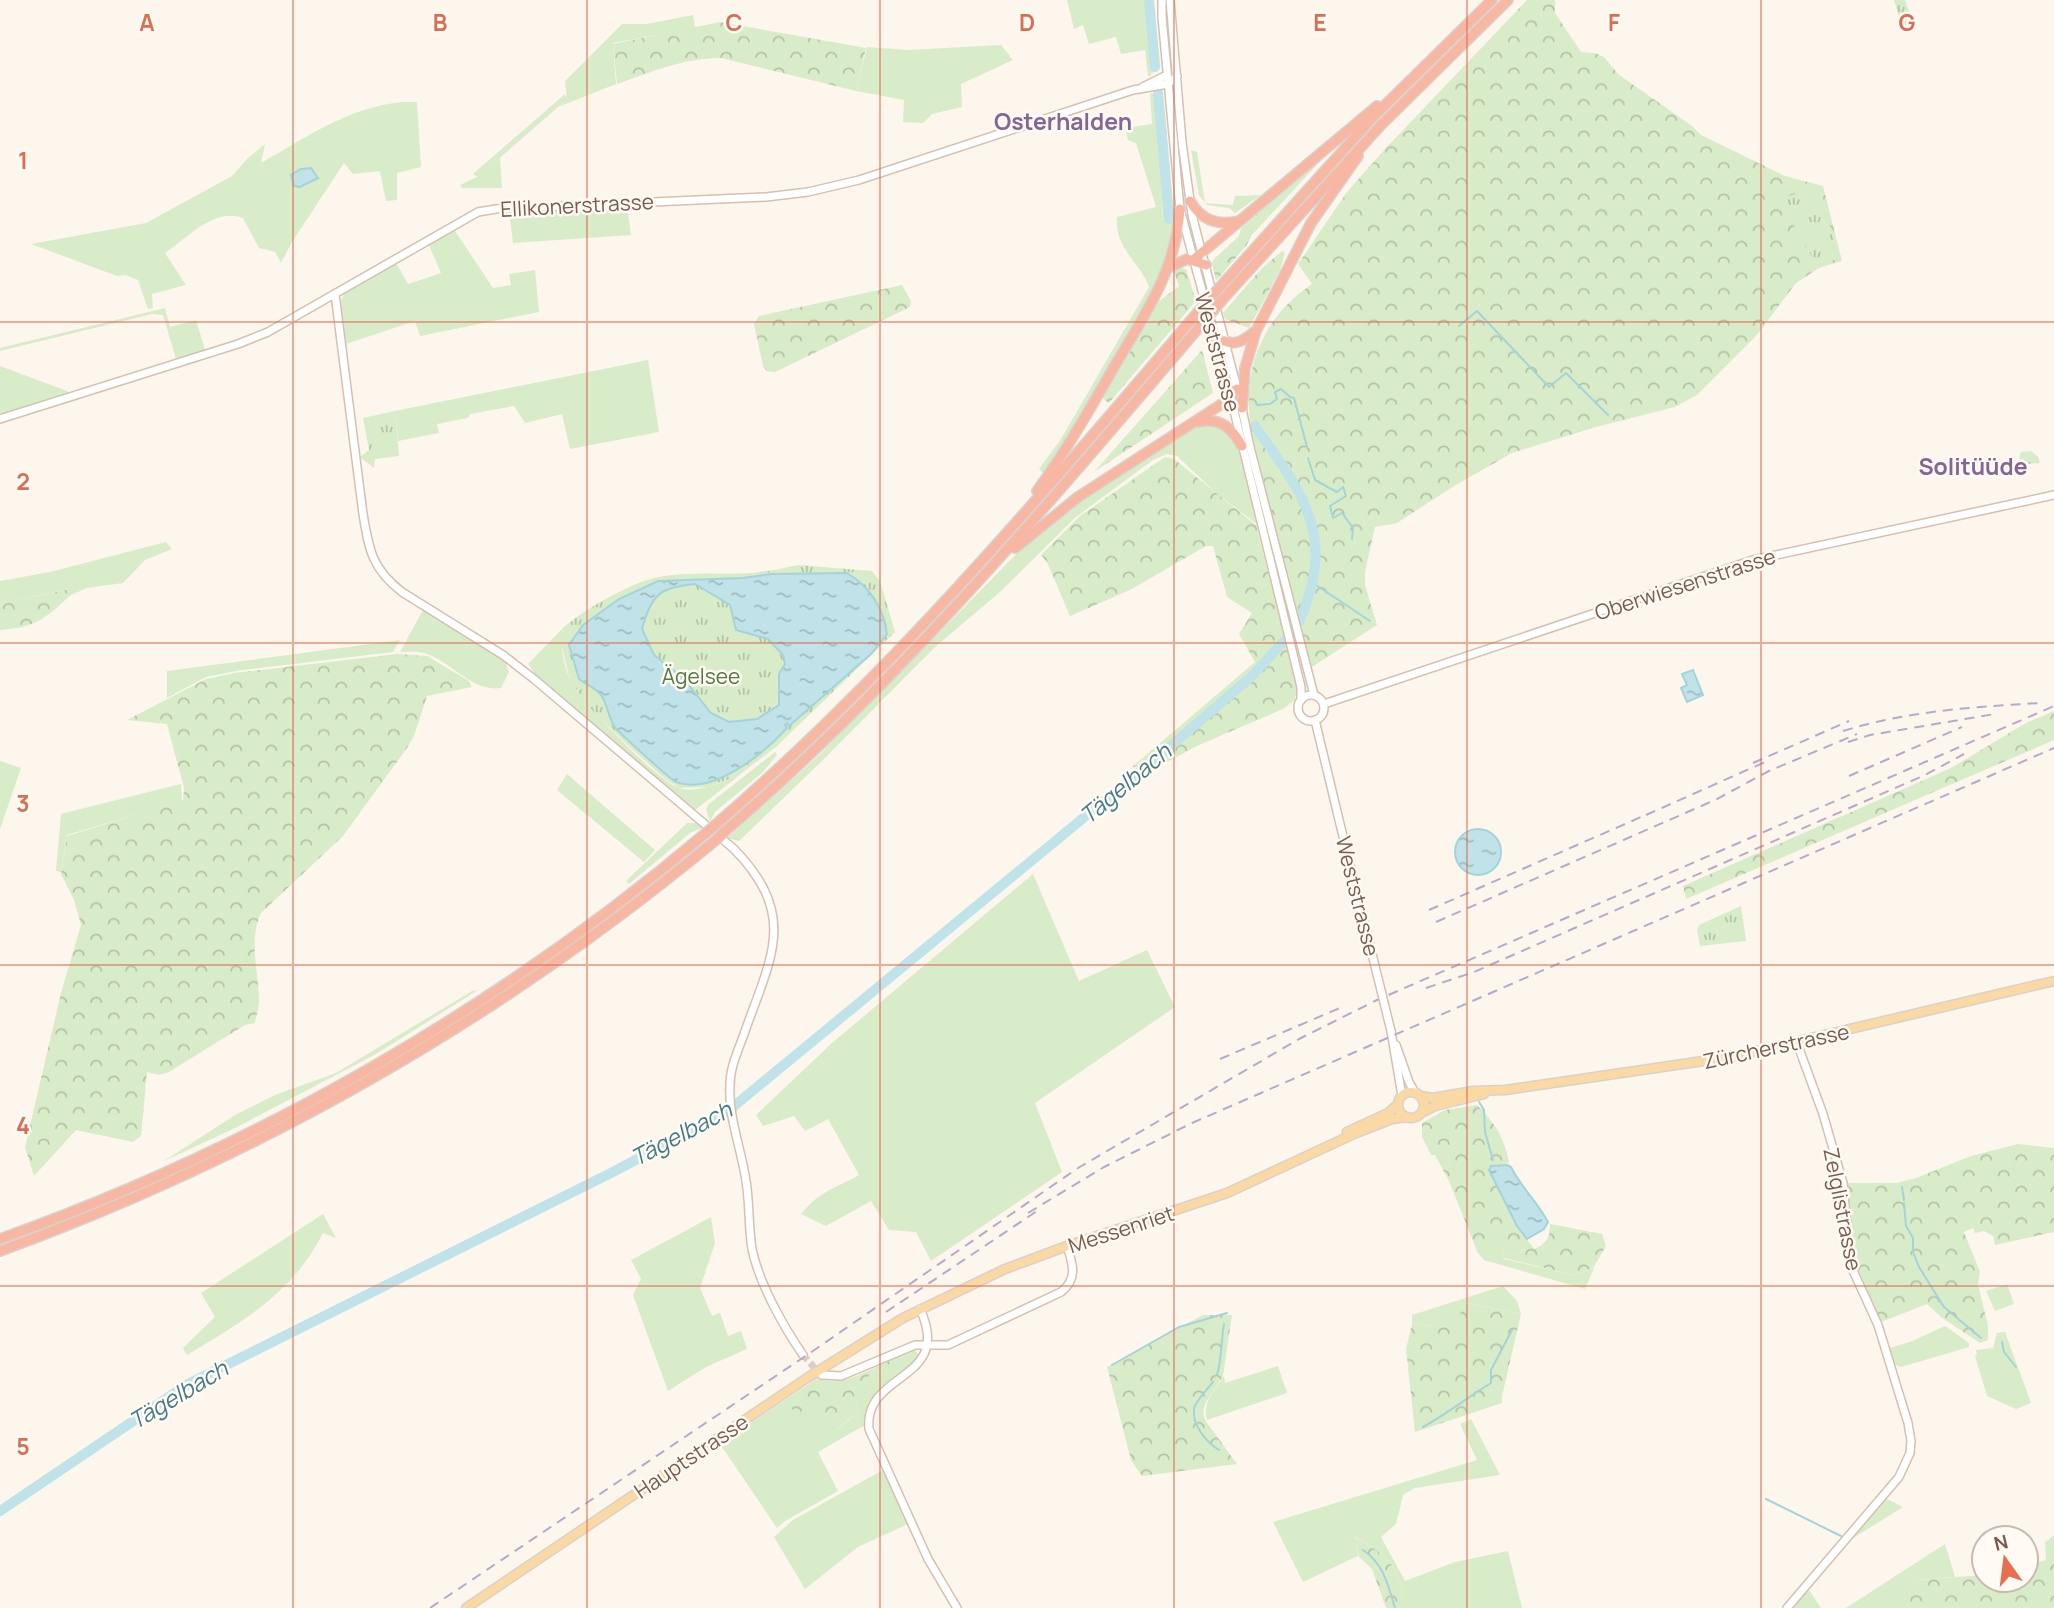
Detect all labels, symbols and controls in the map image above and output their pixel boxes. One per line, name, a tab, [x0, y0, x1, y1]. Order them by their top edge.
text: A	[139, 6, 155, 38]
text: B	[433, 6, 447, 38]
text: C	[726, 6, 743, 38]
text: D	[1019, 6, 1035, 38]
text: E	[1313, 6, 1327, 38]
text: F	[1608, 6, 1620, 38]
text: G	[1899, 6, 1916, 38]
district label: Osterhalden	[994, 105, 1132, 137]
text: 1	[18, 144, 28, 176]
street label: Ellikonerstrasse	[500, 187, 654, 223]
street label: Weststrasse	[1189, 289, 1247, 415]
district label: Solitüüde	[1918, 450, 2028, 482]
text: 2	[16, 465, 30, 497]
street label: Oberwiesenstrasse	[1591, 542, 1779, 626]
park label: Ägelsee	[662, 662, 740, 690]
water label: Tägelbach	[1073, 735, 1178, 831]
text: 3	[16, 787, 30, 819]
street label: Weststrasse	[1330, 833, 1386, 959]
street label: Zürcherstrasse	[1700, 1017, 1852, 1075]
water label: Tägelbach	[625, 1092, 738, 1173]
text: 4	[16, 1109, 30, 1141]
street label: Zelglistrasse	[1817, 1145, 1869, 1273]
street label: Messenriet	[1065, 1199, 1177, 1259]
water label: Tägelbach	[123, 1351, 235, 1436]
street label: Hauptstrasse	[628, 1408, 754, 1504]
text: 5	[16, 1430, 30, 1462]
north arrow	[1970, 1524, 2040, 1594]
text: N	[1991, 1528, 2011, 1557]

